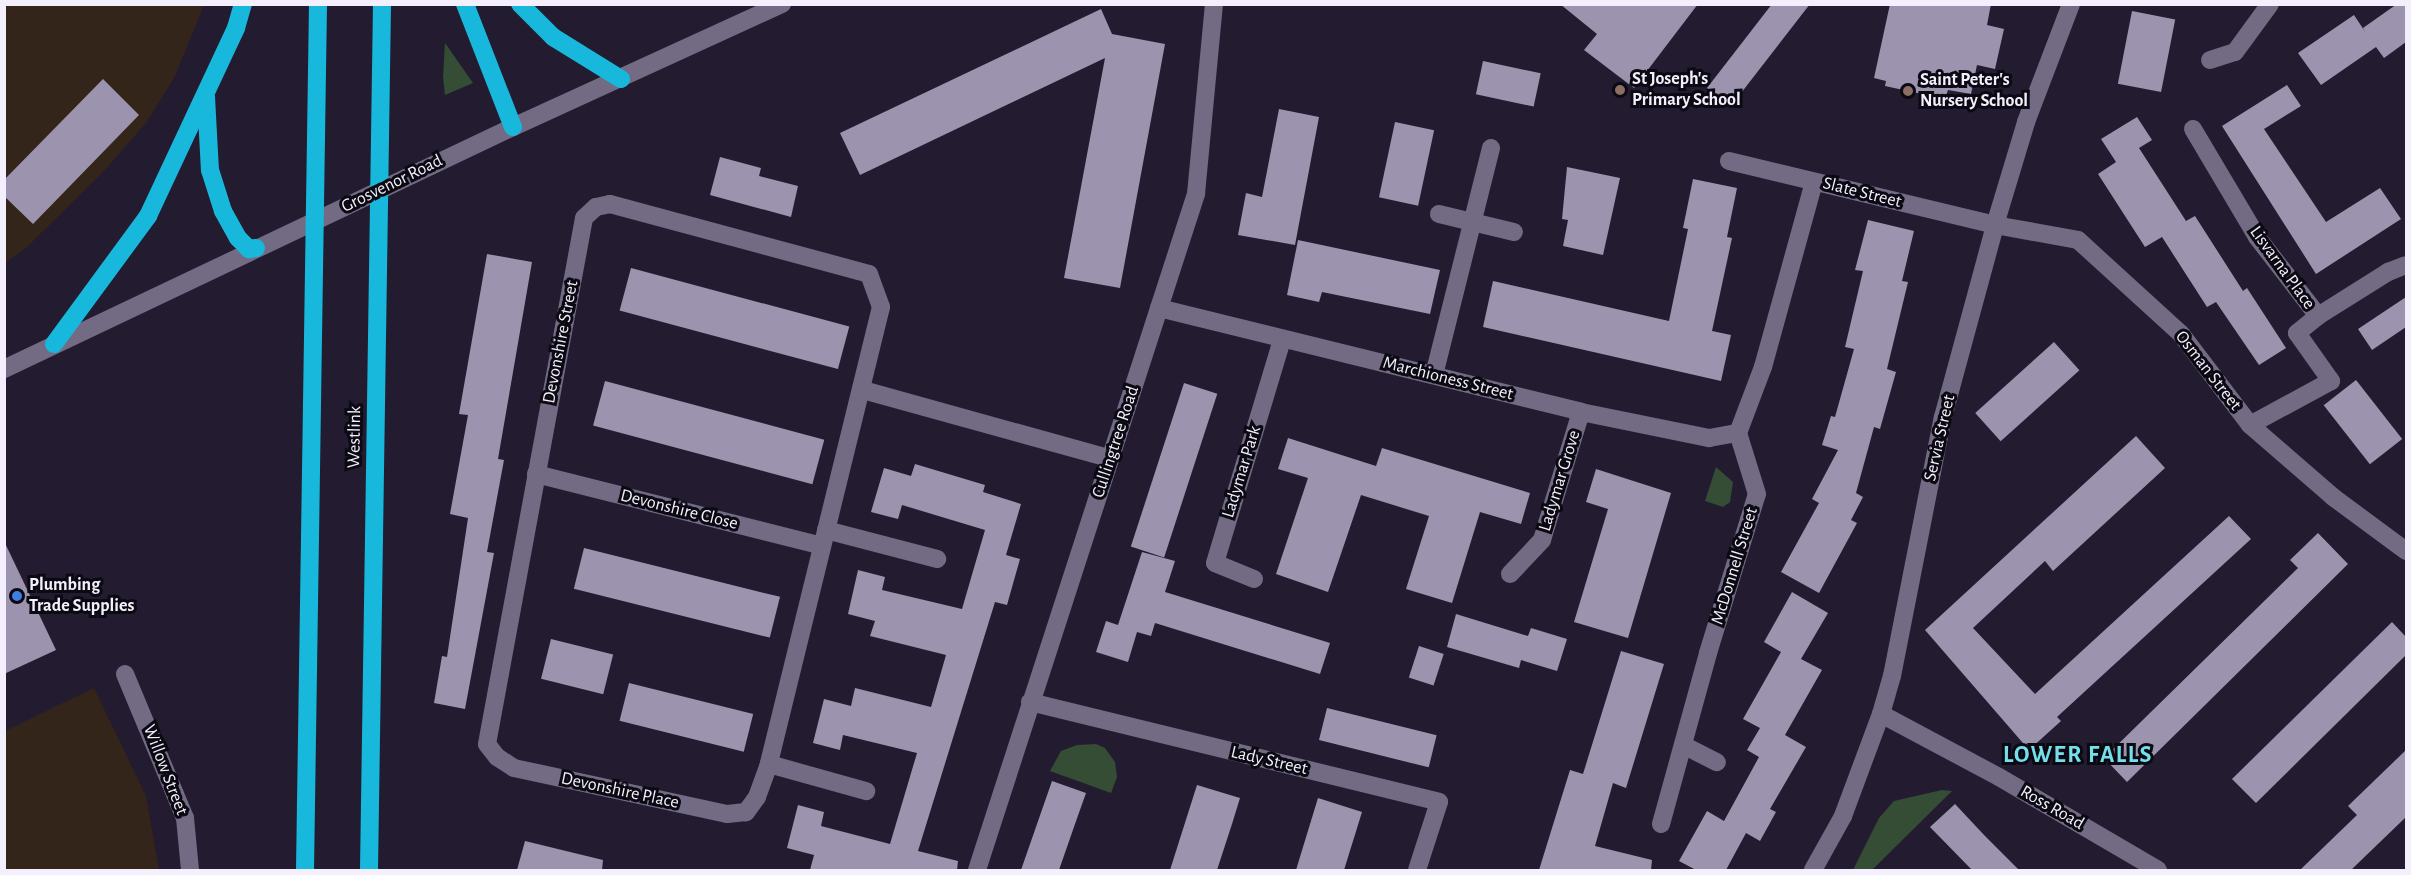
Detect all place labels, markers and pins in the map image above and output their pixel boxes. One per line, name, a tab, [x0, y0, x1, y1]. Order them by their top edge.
place label: St Joseph's Primary School	[1632, 69, 1741, 112]
place label: Saint Peter's Nursery School	[1920, 70, 2028, 112]
marker: St Joseph's Primary School	[1613, 83, 1627, 97]
marker: Saint Peter's Nursery School	[1901, 84, 1915, 98]
place label: Plumbing Trade Supplies	[29, 575, 134, 618]
marker: Plumbing Trade Supplies	[10, 589, 24, 603]

